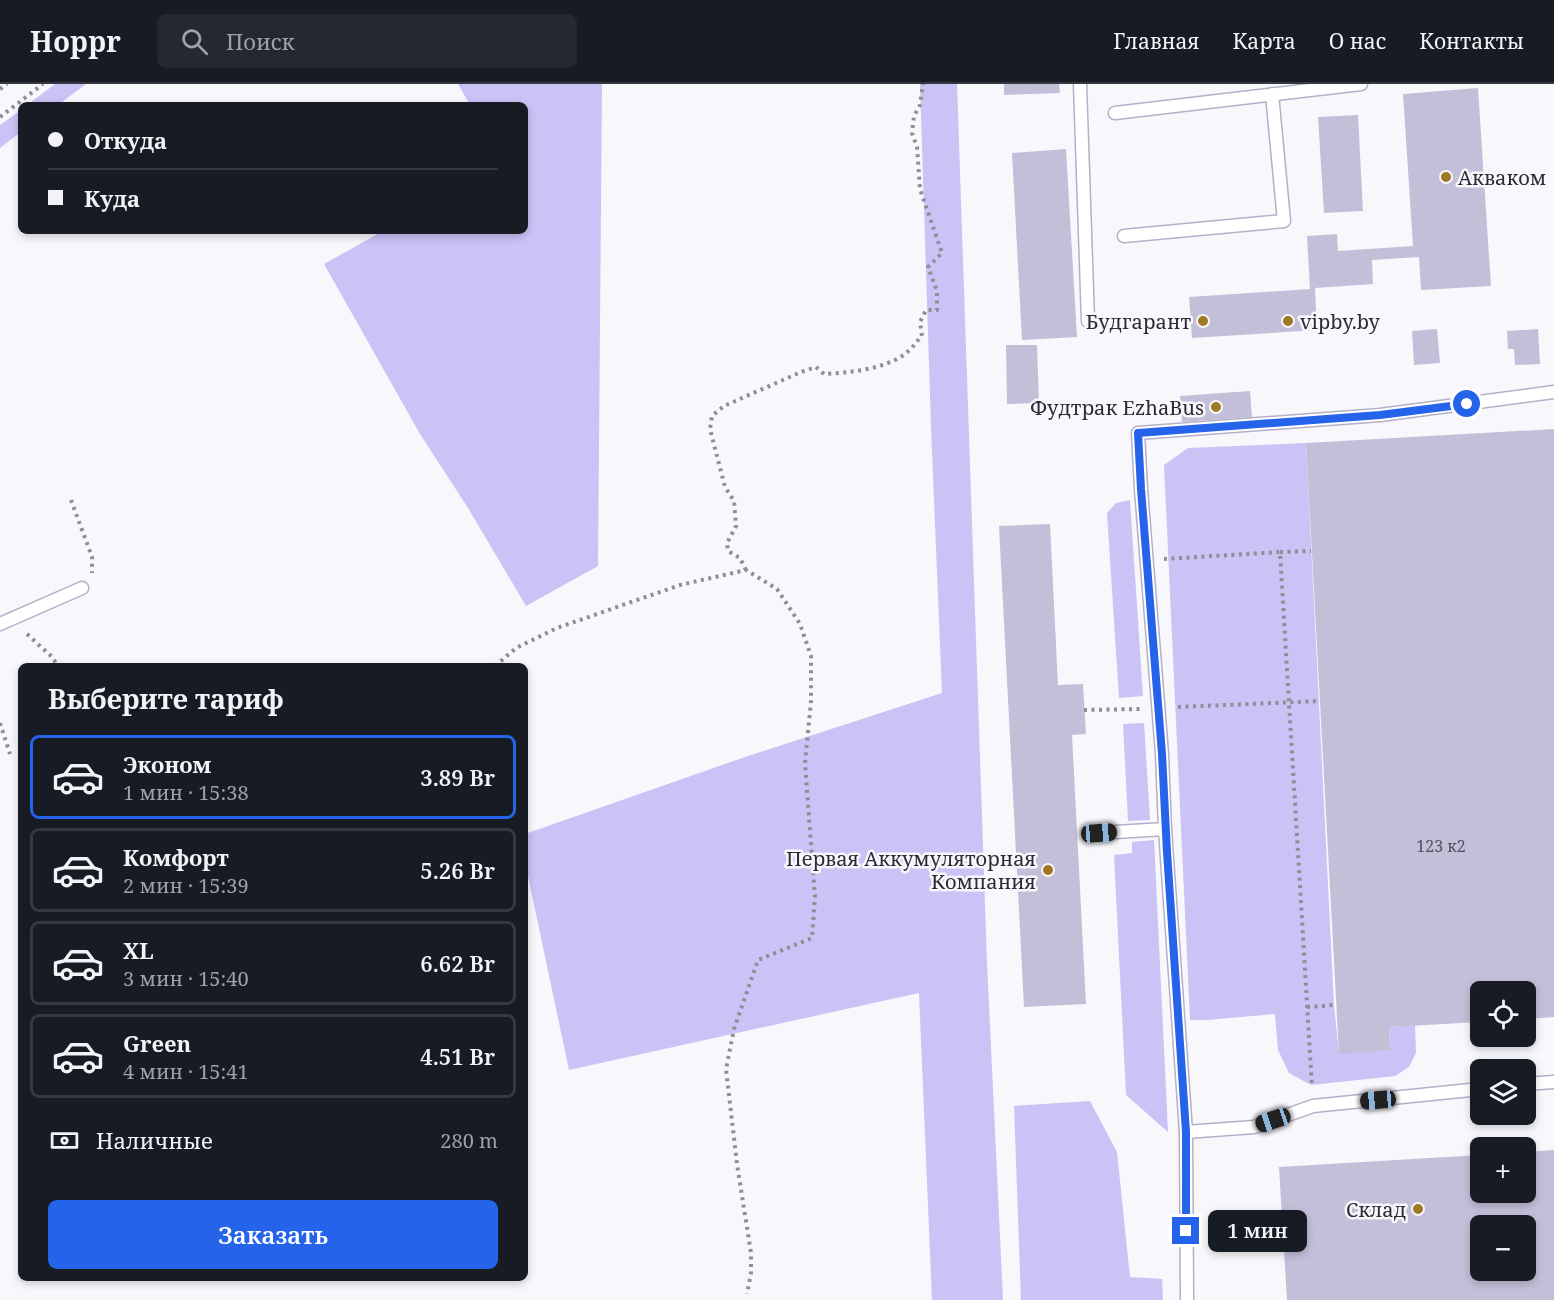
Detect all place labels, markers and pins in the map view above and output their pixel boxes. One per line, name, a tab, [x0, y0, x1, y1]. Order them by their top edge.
place label: Акваком	[1458, 164, 1546, 191]
marker: Акваком	[1439, 170, 1453, 184]
place label: Будгарант	[1086, 308, 1191, 335]
place label: vipby.by	[1300, 308, 1381, 335]
marker: Будгарант	[1196, 314, 1210, 328]
marker: vipby.by	[1281, 314, 1295, 328]
place label: Фудтрак EzhaBus	[1030, 394, 1204, 421]
marker: Фудтрак EzhaBus	[1209, 400, 1223, 414]
place label: Первая Аккумуляторная Компания	[786, 845, 1036, 895]
marker: Первая Аккумуляторная Компания	[1041, 863, 1055, 877]
place label: Склад	[1346, 1196, 1406, 1223]
marker: Склад	[1411, 1202, 1425, 1216]

